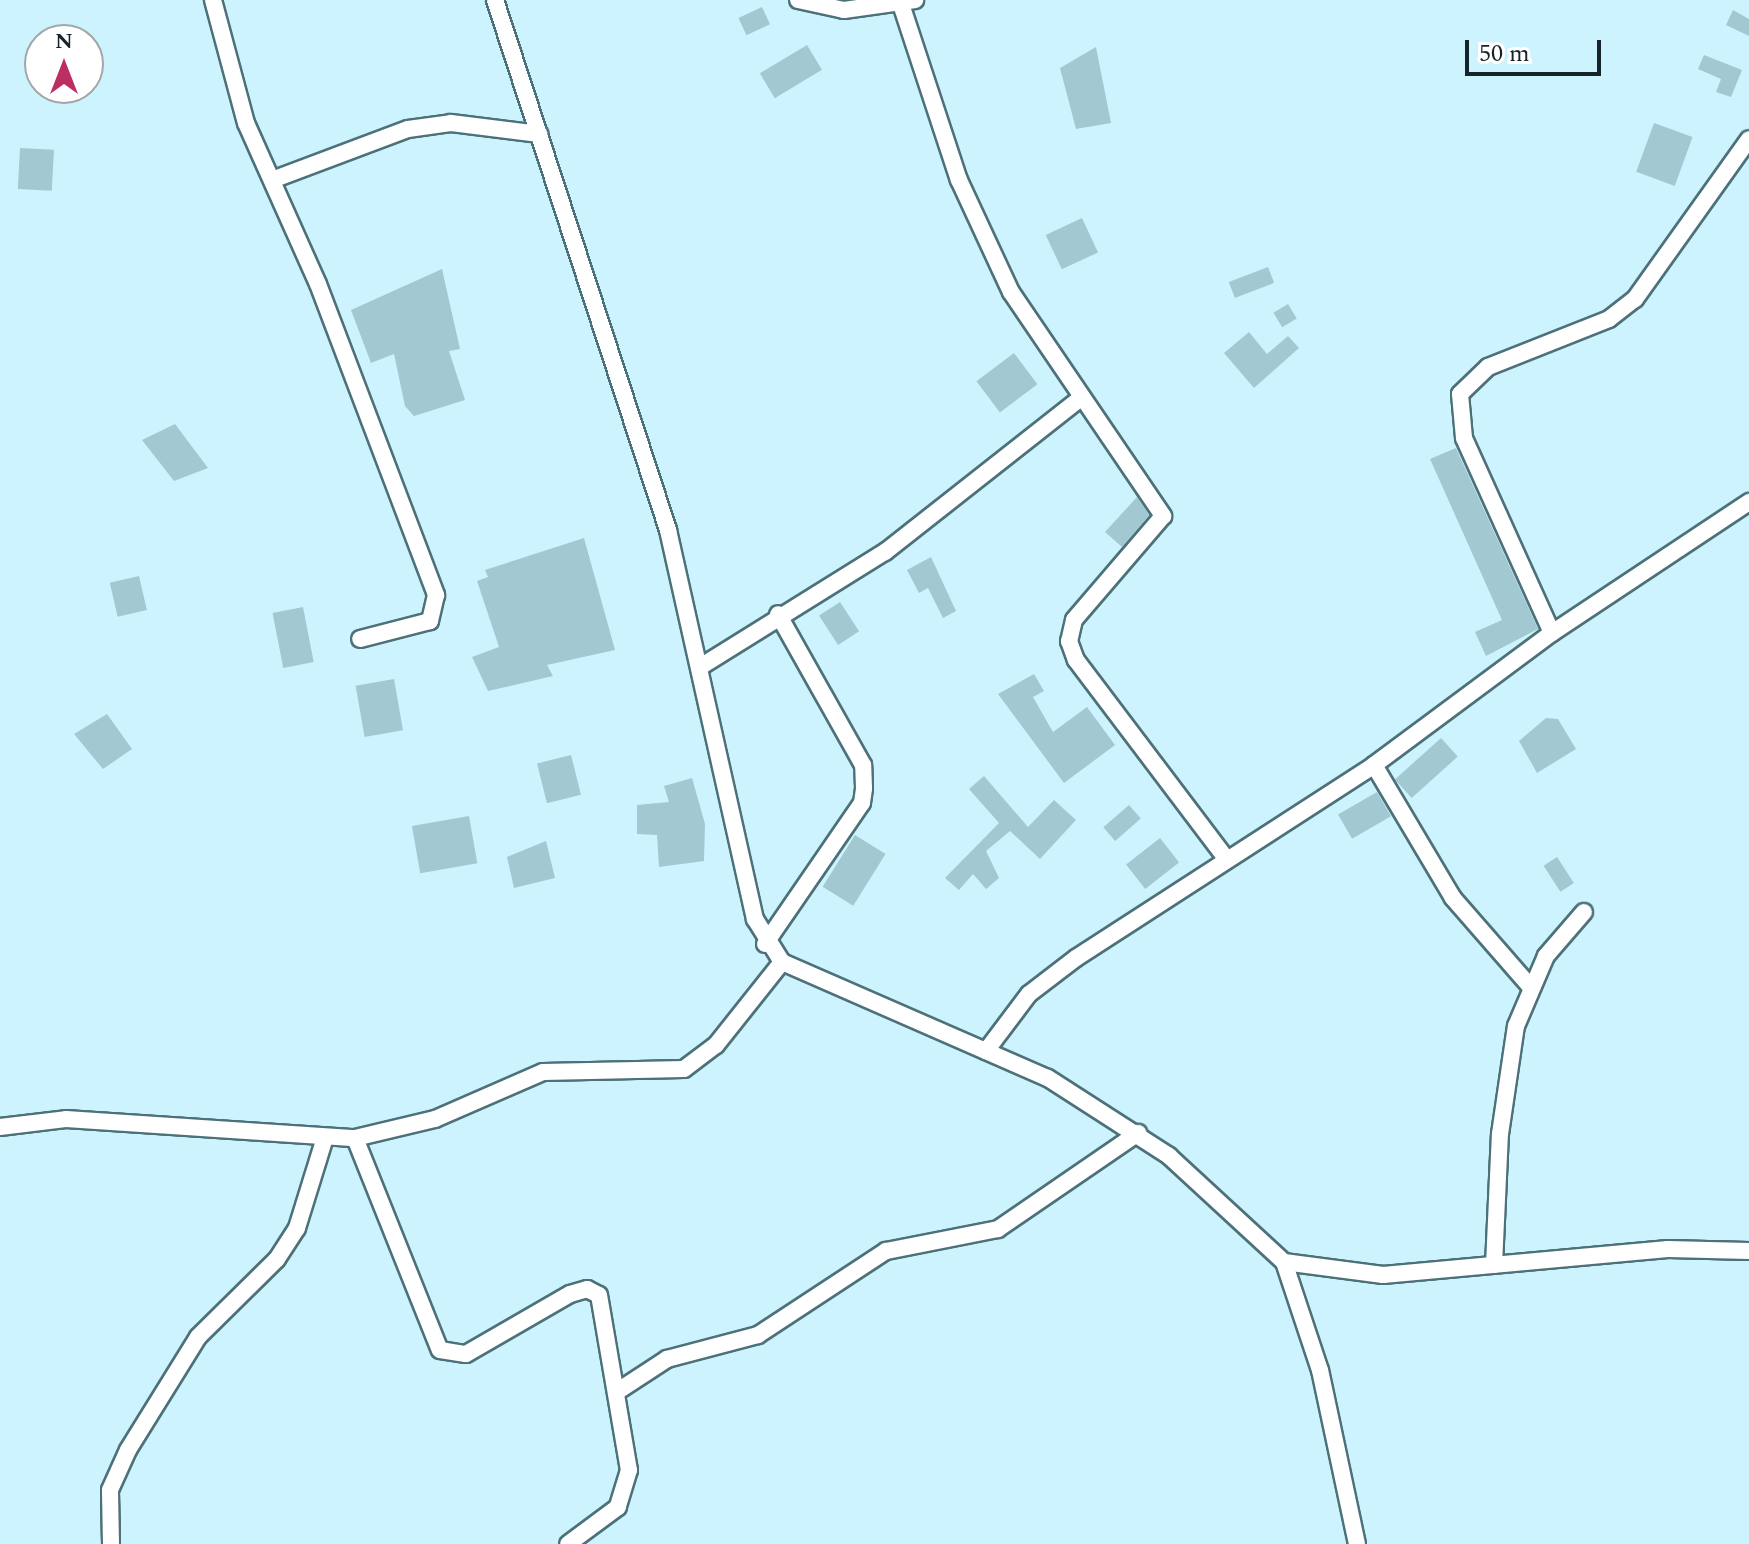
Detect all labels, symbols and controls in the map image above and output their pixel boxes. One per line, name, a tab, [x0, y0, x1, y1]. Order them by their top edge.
north arrow	[24, 24, 104, 104]
scale bar	[1469, 24, 1605, 74]
text: N	[55, 25, 73, 58]
text: 50 m	[1479, 36, 1530, 72]

